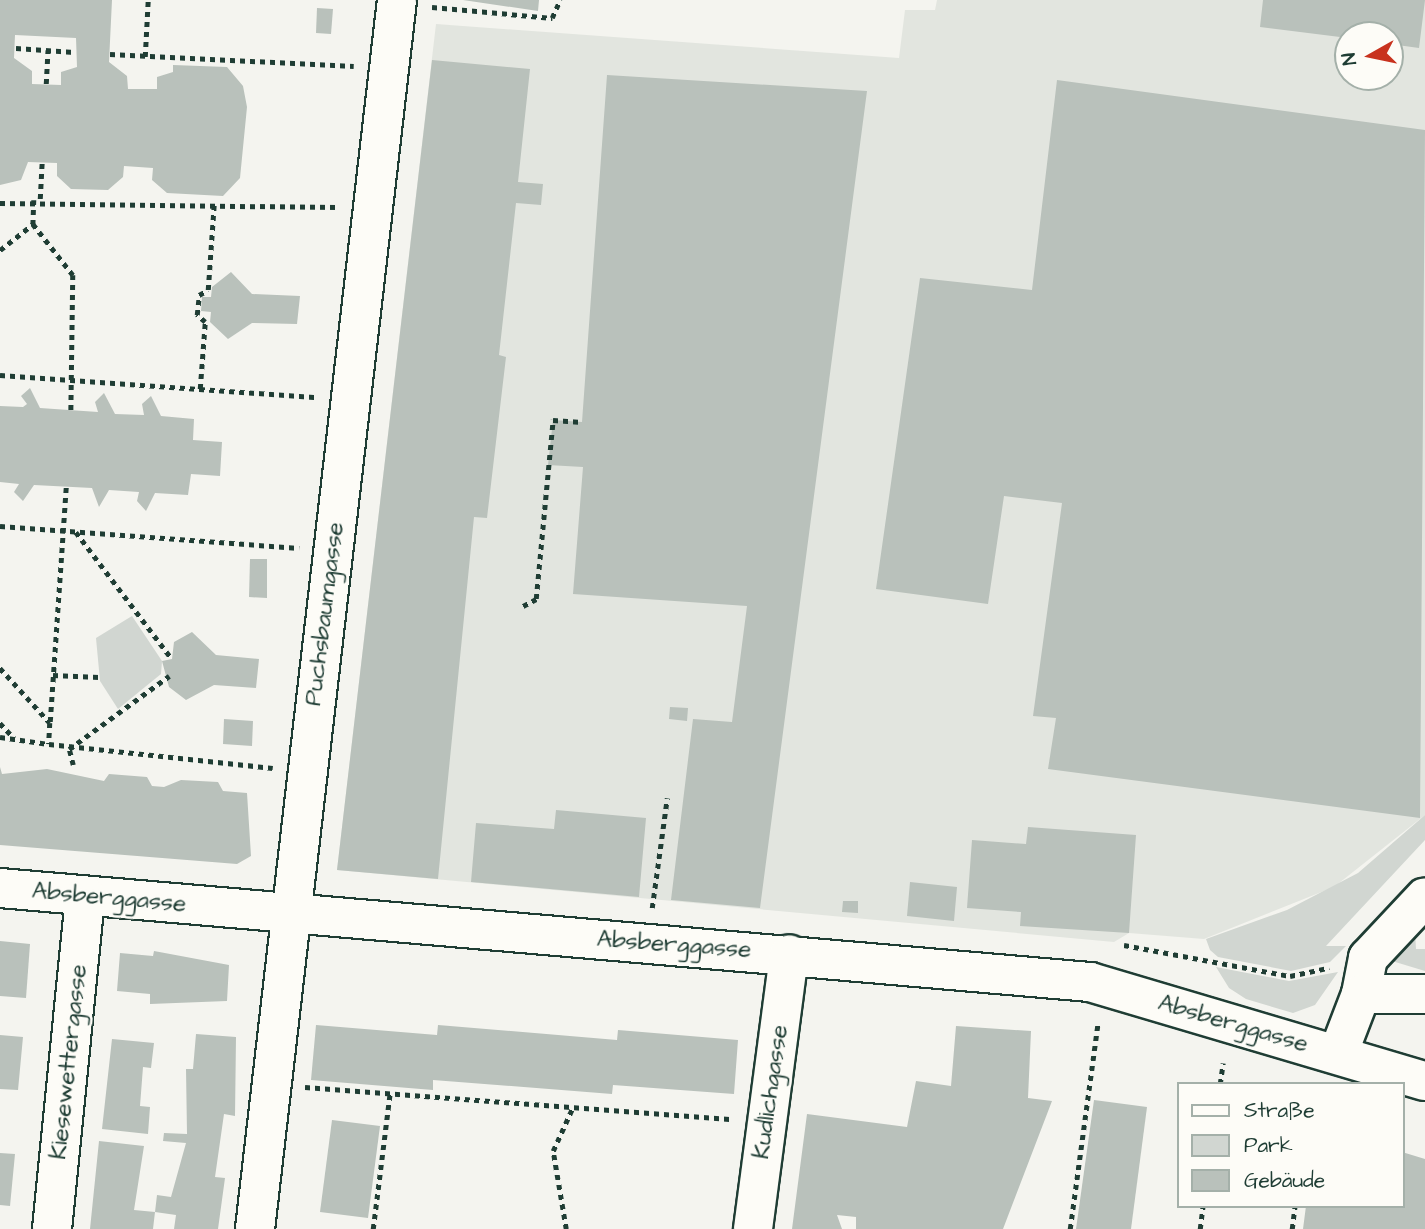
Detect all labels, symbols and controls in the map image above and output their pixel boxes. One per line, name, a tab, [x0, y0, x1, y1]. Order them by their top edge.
north arrow	[1334, 21, 1404, 91]
text: N	[1335, 51, 1364, 67]
street label: Puchsbaumgasse	[299, 521, 351, 707]
street label: Absberggasse	[31, 877, 187, 919]
street label: Absberggasse	[596, 925, 752, 965]
street label: Kiesewettergasse	[44, 963, 94, 1161]
street label: Absberggasse	[1155, 989, 1311, 1059]
street label: Kudlichgasse	[747, 1023, 795, 1161]
legend	[1176, 1082, 1404, 1208]
text: Straße	[1244, 1096, 1315, 1125]
text: Park	[1244, 1131, 1293, 1160]
text: Gebäude	[1244, 1166, 1325, 1195]

